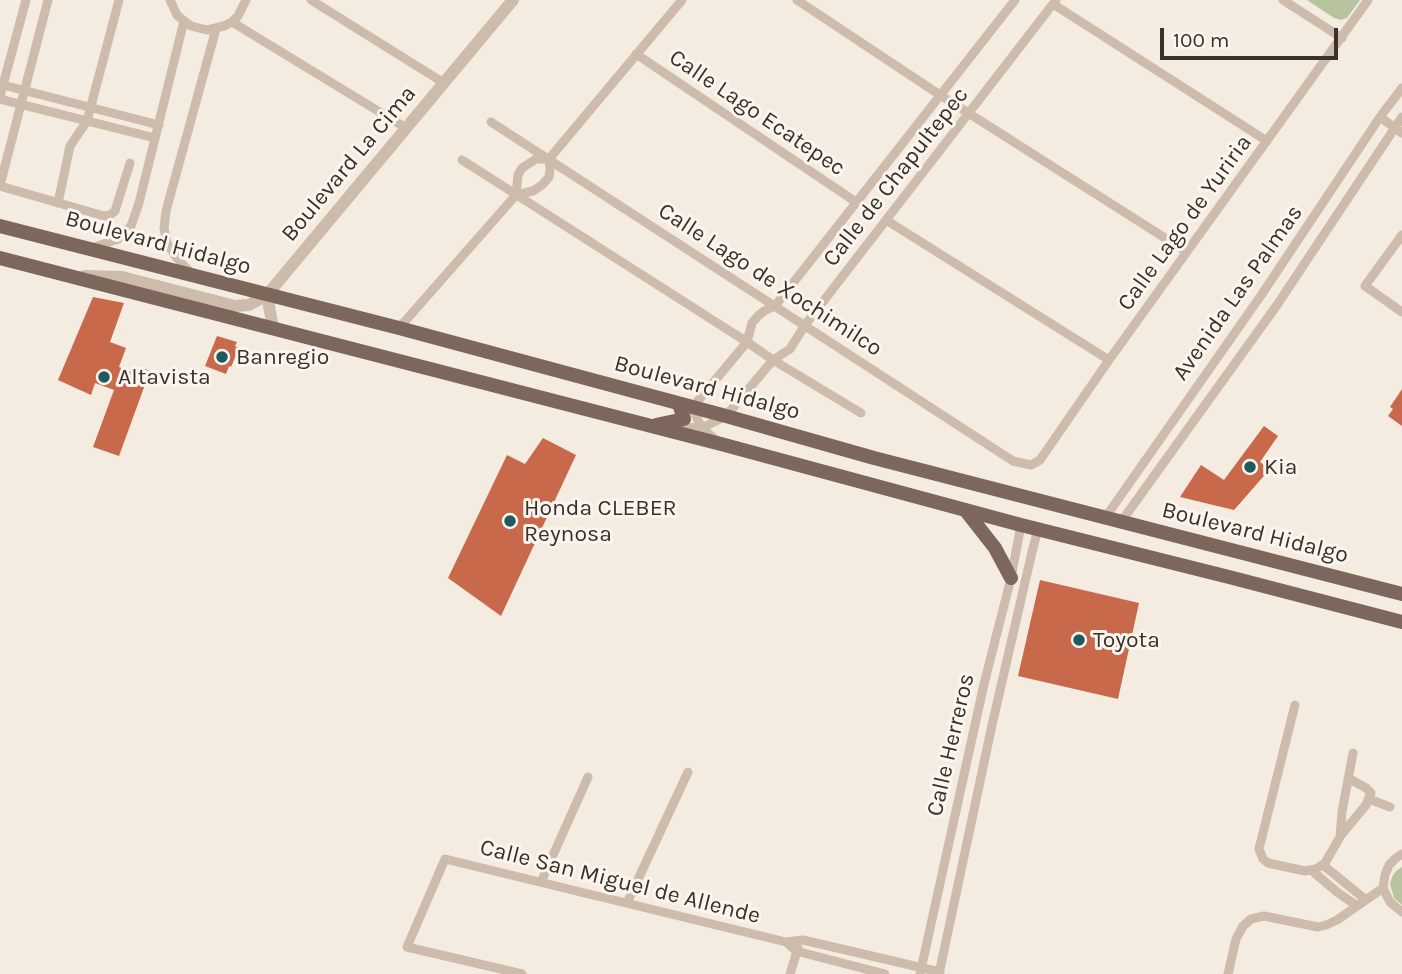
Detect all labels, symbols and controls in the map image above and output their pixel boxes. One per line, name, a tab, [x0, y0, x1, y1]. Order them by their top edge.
scale bar	[1164, 14, 1342, 58]
text: 100 m	[1173, 28, 1230, 52]
street label: Calle Lago Ecatepec	[664, 44, 850, 182]
street label: Boulevard La Cima	[276, 81, 422, 247]
street label: Calle de Chapultepec	[817, 82, 975, 272]
street label: Calle Lago de Yuriria	[1112, 130, 1258, 316]
street label: Calle Lago de Xochimilco	[653, 197, 887, 363]
street label: Avenida Las Palmas	[1167, 200, 1309, 386]
street label: Boulevard Hidalgo	[62, 205, 254, 281]
place label: Banregio	[236, 343, 329, 371]
marker: Banregio	[214, 349, 230, 365]
street label: Boulevard Hidalgo	[611, 350, 803, 426]
place label: Altavista	[118, 363, 211, 391]
marker: Altavista	[96, 369, 112, 385]
place label: Kia	[1264, 453, 1297, 481]
marker: Kia	[1242, 459, 1258, 475]
place label: Honda CLEBER Reynosa	[524, 494, 677, 548]
street label: Boulevard Hidalgo	[1159, 496, 1351, 570]
marker: Honda CLEBER Reynosa	[502, 513, 518, 529]
place label: Toyota	[1093, 626, 1160, 654]
marker: Toyota	[1071, 632, 1087, 648]
street label: Calle Herreros	[921, 671, 981, 819]
street label: Calle San Miguel de Allende	[477, 834, 763, 930]

